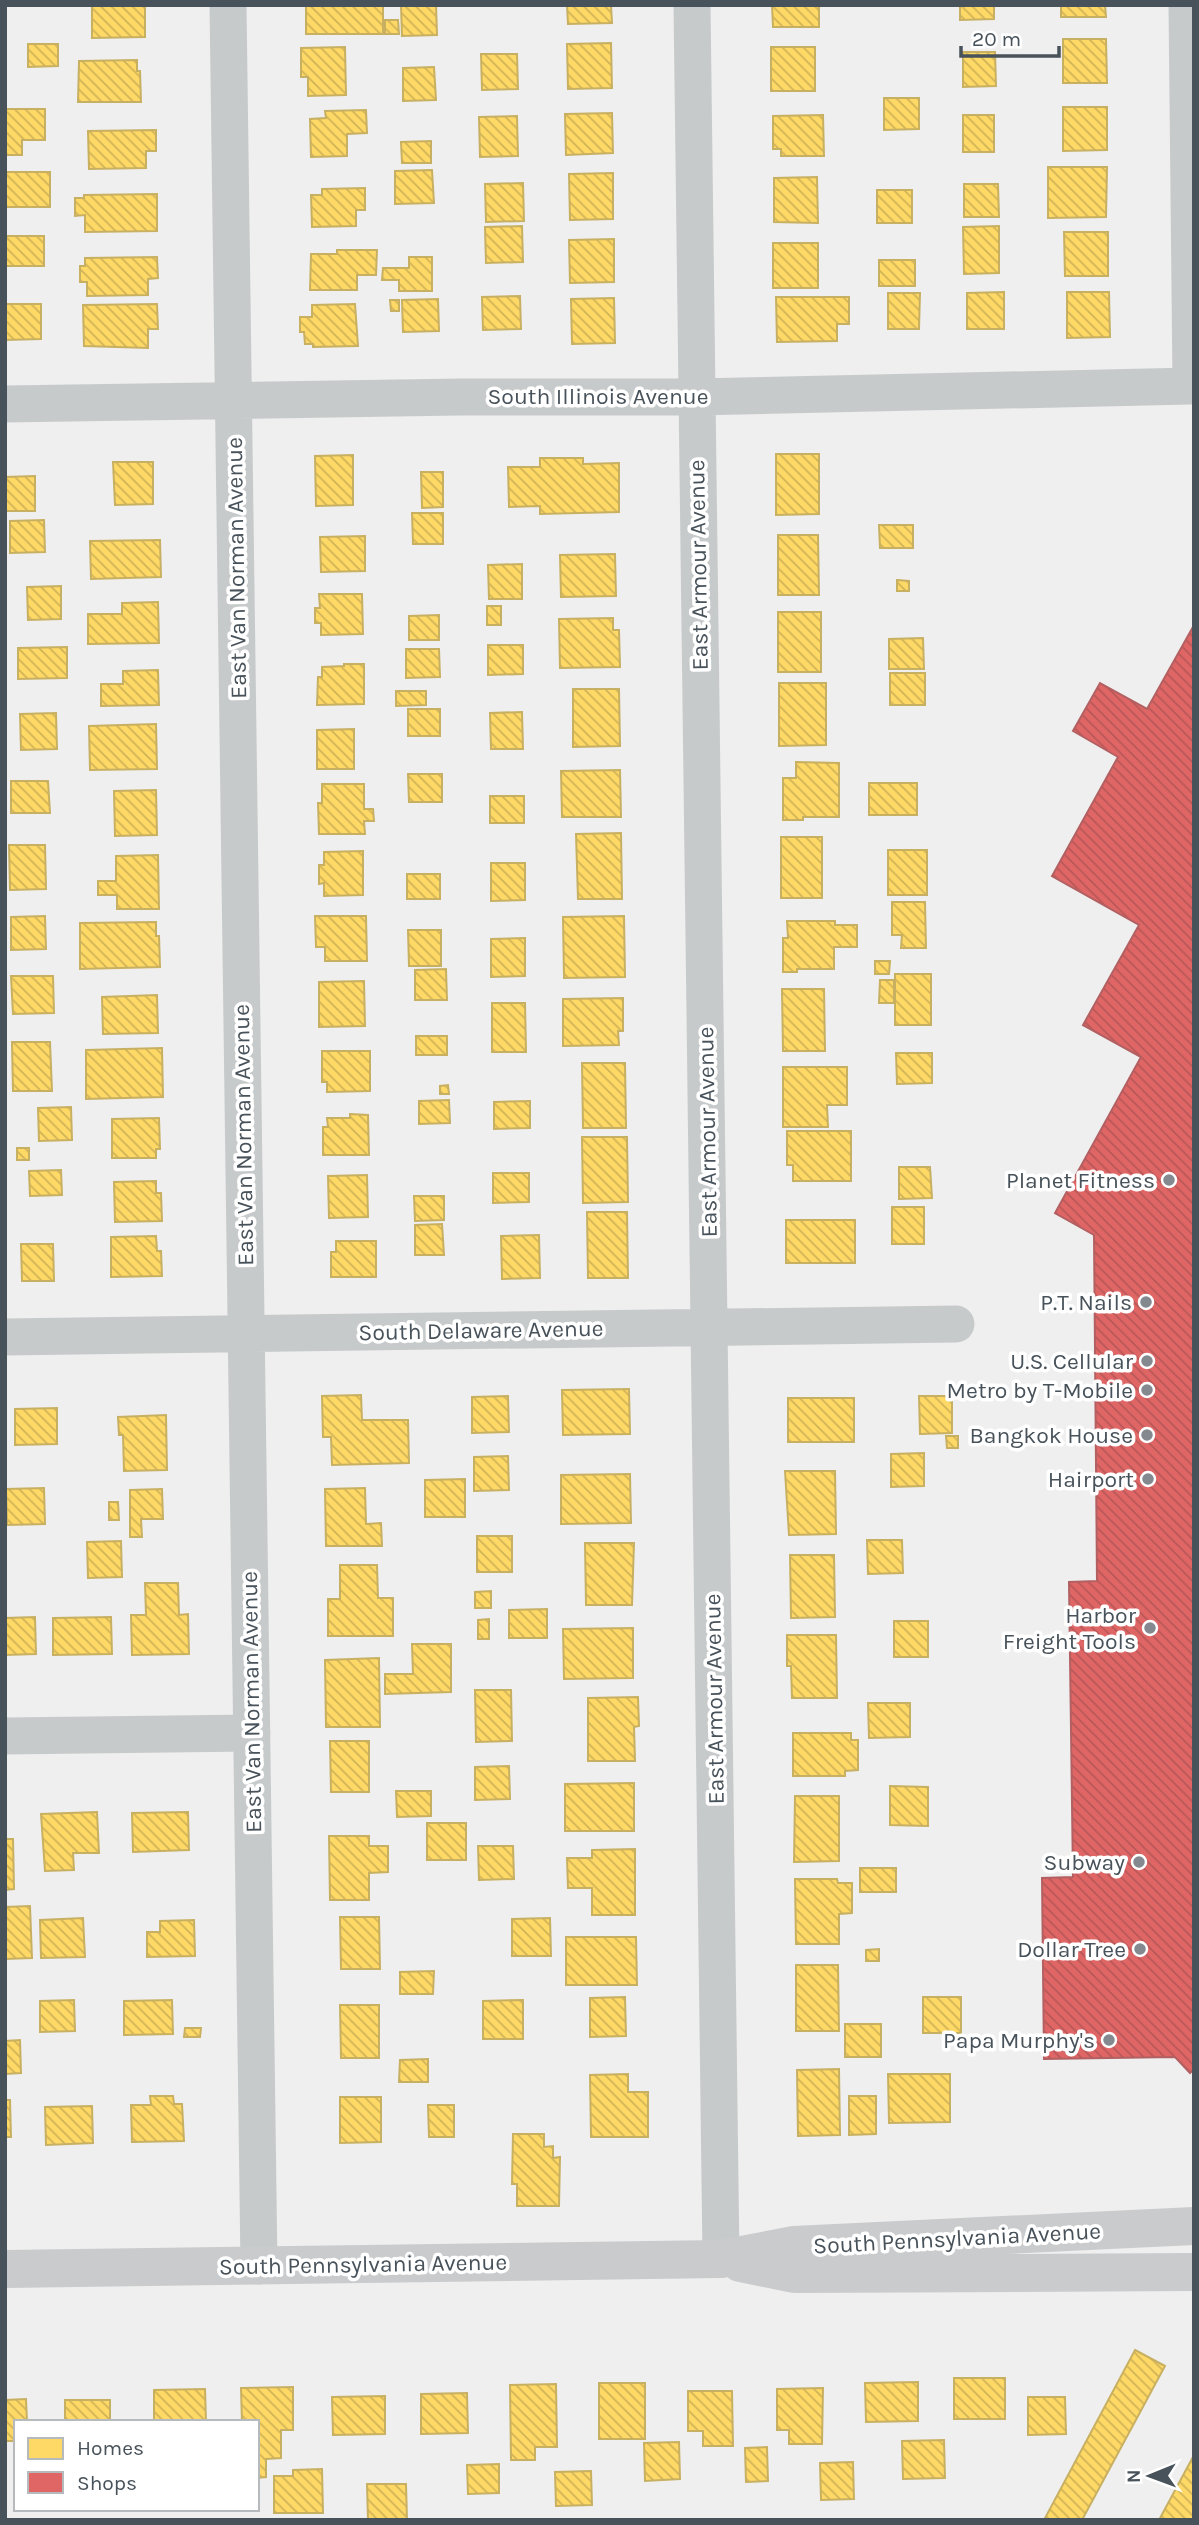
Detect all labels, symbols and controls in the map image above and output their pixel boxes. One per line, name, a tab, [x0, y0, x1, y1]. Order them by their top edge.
scale bar	[961, 14, 1059, 58]
text: 20 m	[972, 27, 1021, 51]
street label: South Illinois Avenue	[487, 383, 709, 410]
street label: East Van Norman Avenue	[221, 437, 252, 699]
street label: East Armour Avenue	[683, 459, 714, 671]
street label: East Van Norman Avenue	[228, 1004, 259, 1266]
street label: East Armour Avenue	[692, 1026, 723, 1238]
place label: Planet Fitness	[1006, 1167, 1155, 1194]
marker: Planet Fitness	[1161, 1172, 1177, 1188]
place label: P.T. Nails	[1040, 1289, 1132, 1316]
marker: P.T. Nails	[1138, 1294, 1154, 1310]
street label: South Delaware Avenue	[358, 1315, 604, 1346]
place label: U.S. Cellular	[1010, 1348, 1134, 1375]
marker: U.S. Cellular	[1139, 1353, 1155, 1369]
place label: Metro by T-Mobile	[947, 1377, 1133, 1404]
marker: Metro by T-Mobile	[1139, 1382, 1155, 1398]
place label: Bangkok House	[969, 1422, 1133, 1449]
marker: Bangkok House	[1139, 1427, 1155, 1443]
place label: Hairport	[1048, 1466, 1134, 1493]
marker: Hairport	[1140, 1471, 1156, 1487]
street label: East Van Norman Avenue	[236, 1571, 267, 1833]
street label: East Armour Avenue	[699, 1593, 730, 1805]
place label: Harbor Freight Tools	[1003, 1602, 1137, 1655]
marker: Harbor Freight Tools	[1142, 1620, 1158, 1636]
place label: Subway	[1044, 1849, 1125, 1876]
marker: Subway	[1131, 1854, 1147, 1870]
place label: Dollar Tree	[1017, 1936, 1126, 1963]
marker: Dollar Tree	[1132, 1941, 1148, 1957]
place label: Papa Murphy's	[943, 2027, 1095, 2054]
marker: Papa Murphy's	[1101, 2032, 1117, 2048]
street label: South Pennsylvania Avenue	[812, 2217, 1102, 2260]
street label: South Pennsylvania Avenue	[219, 2248, 507, 2281]
legend	[14, 2420, 259, 2511]
text: Homes	[77, 2436, 144, 2460]
north arrow	[1115, 2441, 1185, 2511]
text: N	[1123, 2469, 1145, 2483]
text: Shops	[77, 2471, 137, 2495]

